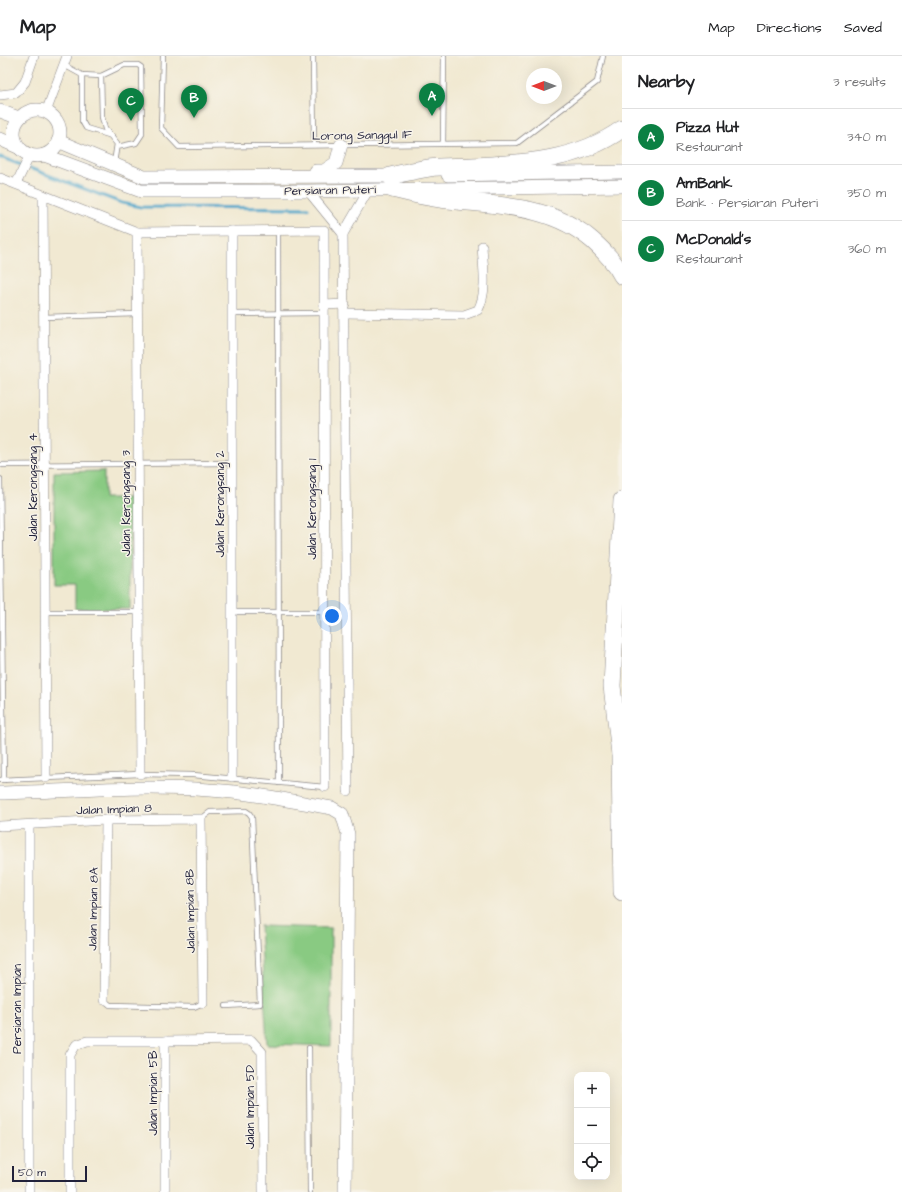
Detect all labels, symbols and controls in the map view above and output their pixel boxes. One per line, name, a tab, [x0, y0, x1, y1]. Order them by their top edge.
text: Map	[20, 14, 56, 41]
text: Map	[708, 18, 735, 38]
text: Directions	[757, 18, 822, 38]
text: Saved	[844, 18, 882, 38]
north arrow	[526, 68, 562, 104]
text: Nearby	[638, 70, 695, 94]
text: 3 results	[833, 73, 886, 91]
pin: A	[419, 83, 445, 116]
pin: B	[181, 85, 207, 118]
pin: C	[118, 88, 144, 121]
text: Pizza Hut	[676, 117, 739, 138]
street label: Lorong Sanggul 1F	[312, 126, 413, 146]
text: A	[647, 128, 655, 146]
text: 340 m	[847, 128, 886, 146]
text: Restaurant	[676, 138, 743, 156]
text: AmBank	[676, 173, 732, 194]
street label: Persiaran Puteri	[284, 181, 376, 200]
text: B	[646, 184, 656, 202]
text: 350 m	[847, 184, 886, 202]
text: Bank · Persiaran Puteri	[676, 194, 818, 212]
text: McDonald's	[676, 229, 751, 250]
text: C	[646, 240, 656, 258]
text: 360 m	[848, 240, 886, 258]
text: Restaurant	[676, 250, 743, 268]
street label: Jalan Kerongsang 4	[25, 433, 43, 541]
street label: Jalan Kerongsang 3	[118, 450, 136, 556]
street label: Jalan Kerongsang 2	[212, 451, 230, 557]
street label: Jalan Kerongsang 1	[304, 458, 322, 560]
your location	[322, 606, 342, 626]
street label: Jalan Impian 8	[76, 800, 152, 819]
street label: Jalan Impian 8A	[84, 867, 103, 951]
street label: Jalan Impian 8B	[181, 868, 200, 953]
street label: Persiaran Impian	[9, 964, 26, 1054]
street label: Jalan Impian 5B	[145, 1050, 162, 1135]
street label: Jalan Impian 5D	[242, 1065, 259, 1149]
map controls	[574, 1072, 610, 1180]
button: +	[574, 1072, 610, 1108]
button: −	[574, 1108, 610, 1144]
button: locate	[574, 1144, 610, 1180]
scale bar	[12, 1164, 87, 1183]
text: 50 m	[18, 1165, 46, 1180]

